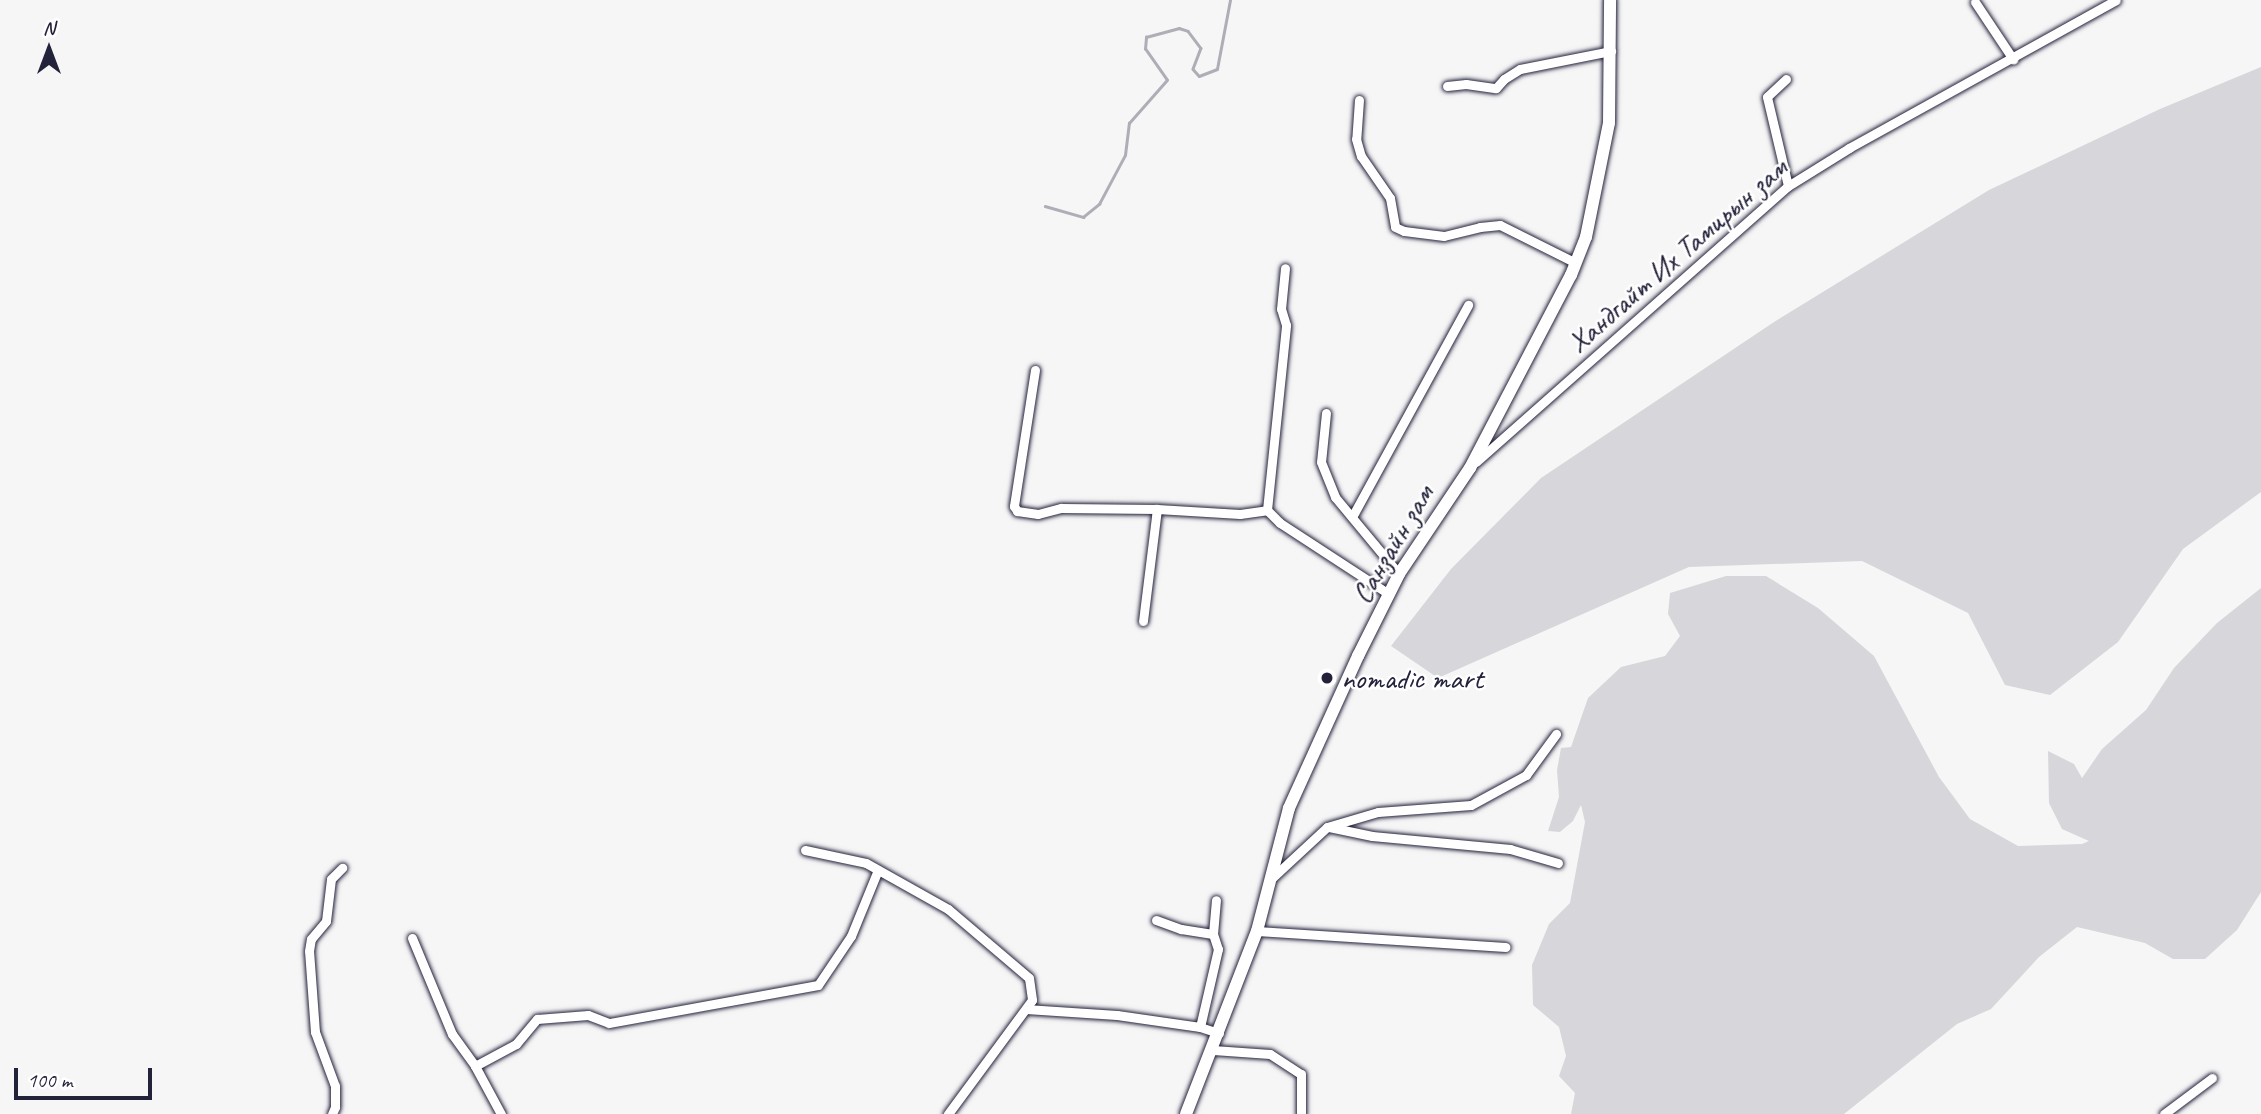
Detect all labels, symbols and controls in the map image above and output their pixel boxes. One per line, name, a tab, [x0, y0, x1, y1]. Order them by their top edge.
north arrow	[14, 14, 84, 84]
text: N	[43, 16, 55, 40]
street label: Хандгайт Их Тамирын зам	[1559, 149, 1795, 361]
street label: Санзайн зам	[1343, 478, 1441, 610]
place label: nomadic mart	[1341, 660, 1481, 696]
marker: nomadic mart	[1319, 670, 1335, 686]
scale bar	[18, 1054, 156, 1098]
text: 100 m	[27, 1067, 72, 1093]

